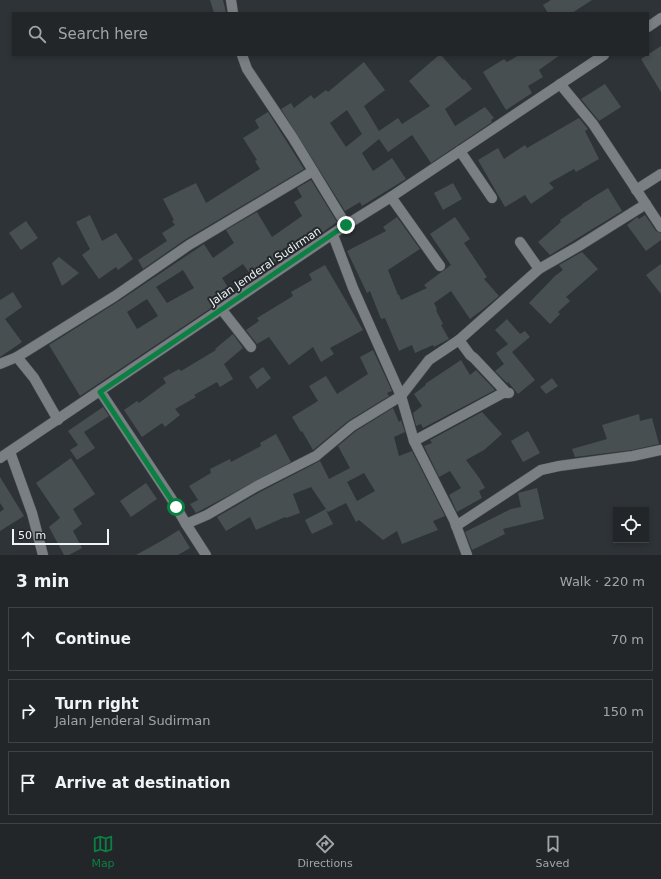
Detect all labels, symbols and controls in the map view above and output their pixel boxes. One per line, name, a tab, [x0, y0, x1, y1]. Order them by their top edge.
search box	[12, 12, 649, 56]
icon: search	[26, 23, 48, 45]
text: Search here	[58, 25, 148, 43]
route end	[337, 216, 355, 234]
street label: Jalan Jenderal Sudirman	[206, 224, 323, 309]
route start	[167, 498, 185, 516]
map controls	[613, 507, 649, 543]
button: locate	[613, 507, 649, 543]
scale bar	[12, 527, 109, 546]
text: 50 m	[18, 529, 46, 542]
text: 3 min	[16, 571, 69, 591]
text: Walk · 220 m	[560, 574, 645, 589]
icon: ahead	[17, 628, 39, 650]
text: Continue	[55, 630, 131, 648]
text: 70 m	[611, 632, 644, 647]
text: Turn right	[55, 695, 139, 713]
icon: right	[17, 700, 39, 722]
text: 150 m	[602, 704, 644, 719]
text: Jalan Jenderal Sudirman	[55, 713, 210, 728]
icon: arrive	[17, 772, 39, 794]
text: Arrive at destination	[55, 774, 230, 792]
tab: Map	[91, 833, 115, 870]
tab: Directions	[297, 833, 353, 870]
tab: Saved	[536, 833, 570, 870]

